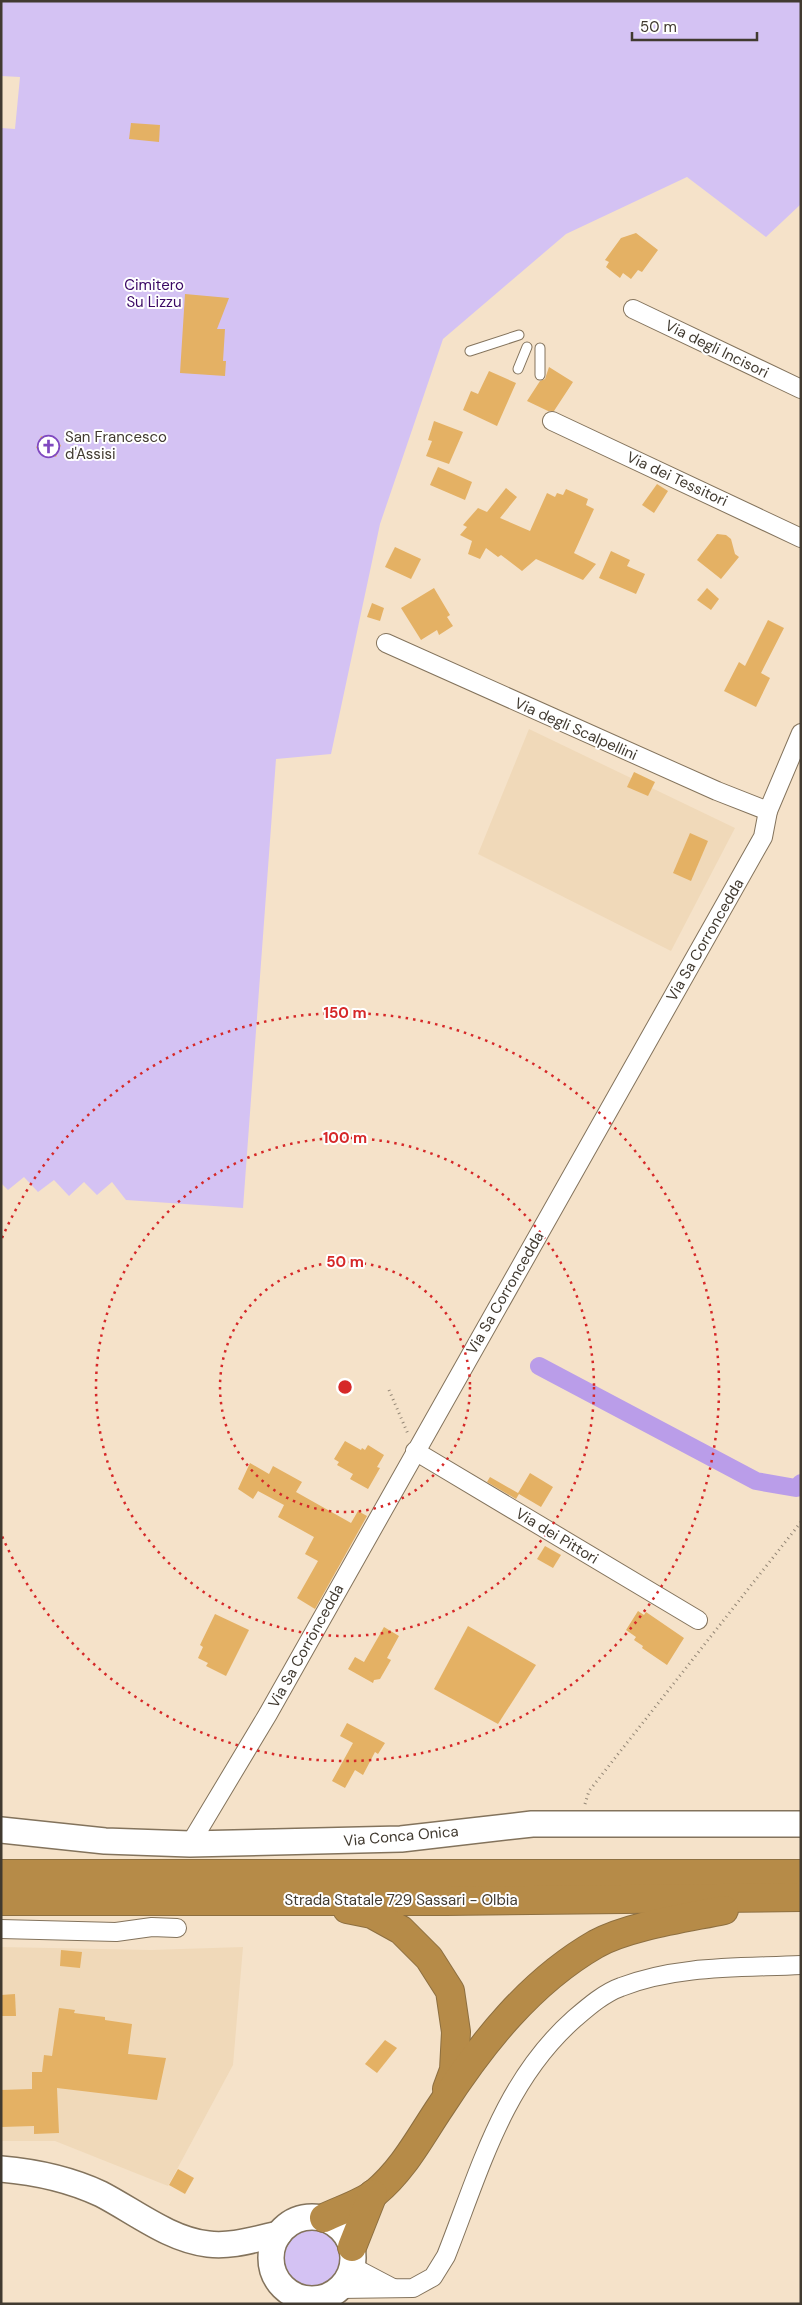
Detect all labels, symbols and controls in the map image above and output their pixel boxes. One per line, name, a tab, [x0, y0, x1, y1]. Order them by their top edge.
scale bar	[632, 10, 757, 42]
text: 50 m	[640, 17, 677, 37]
park label: Cimitero Su Lizzu	[124, 275, 184, 312]
street label: Via degli Incisori	[662, 315, 772, 383]
place label: San Francesco d'Assisi	[65, 427, 167, 464]
church icon: San Francesco d'Assisi	[37, 434, 61, 458]
street label: Via dei Tessitori	[623, 447, 731, 511]
street label: Via degli Scalpellini	[512, 693, 640, 765]
street label: Via Sa Corroncedda	[662, 875, 748, 1005]
text: 150 m	[324, 1003, 367, 1023]
text: 100 m	[323, 1128, 367, 1148]
street label: Via Sa Corroncedda	[462, 1228, 548, 1358]
text: 50 m	[326, 1252, 364, 1272]
centre of rings	[336, 1378, 354, 1396]
street label: Via dei Pittori	[512, 1503, 602, 1569]
street label: Via Sa Corroncedda	[264, 1581, 348, 1711]
street label: Via Conca Onica	[343, 1821, 459, 1851]
street label: Strada Statale 729 Sassari - Olbia	[284, 1890, 518, 1910]

